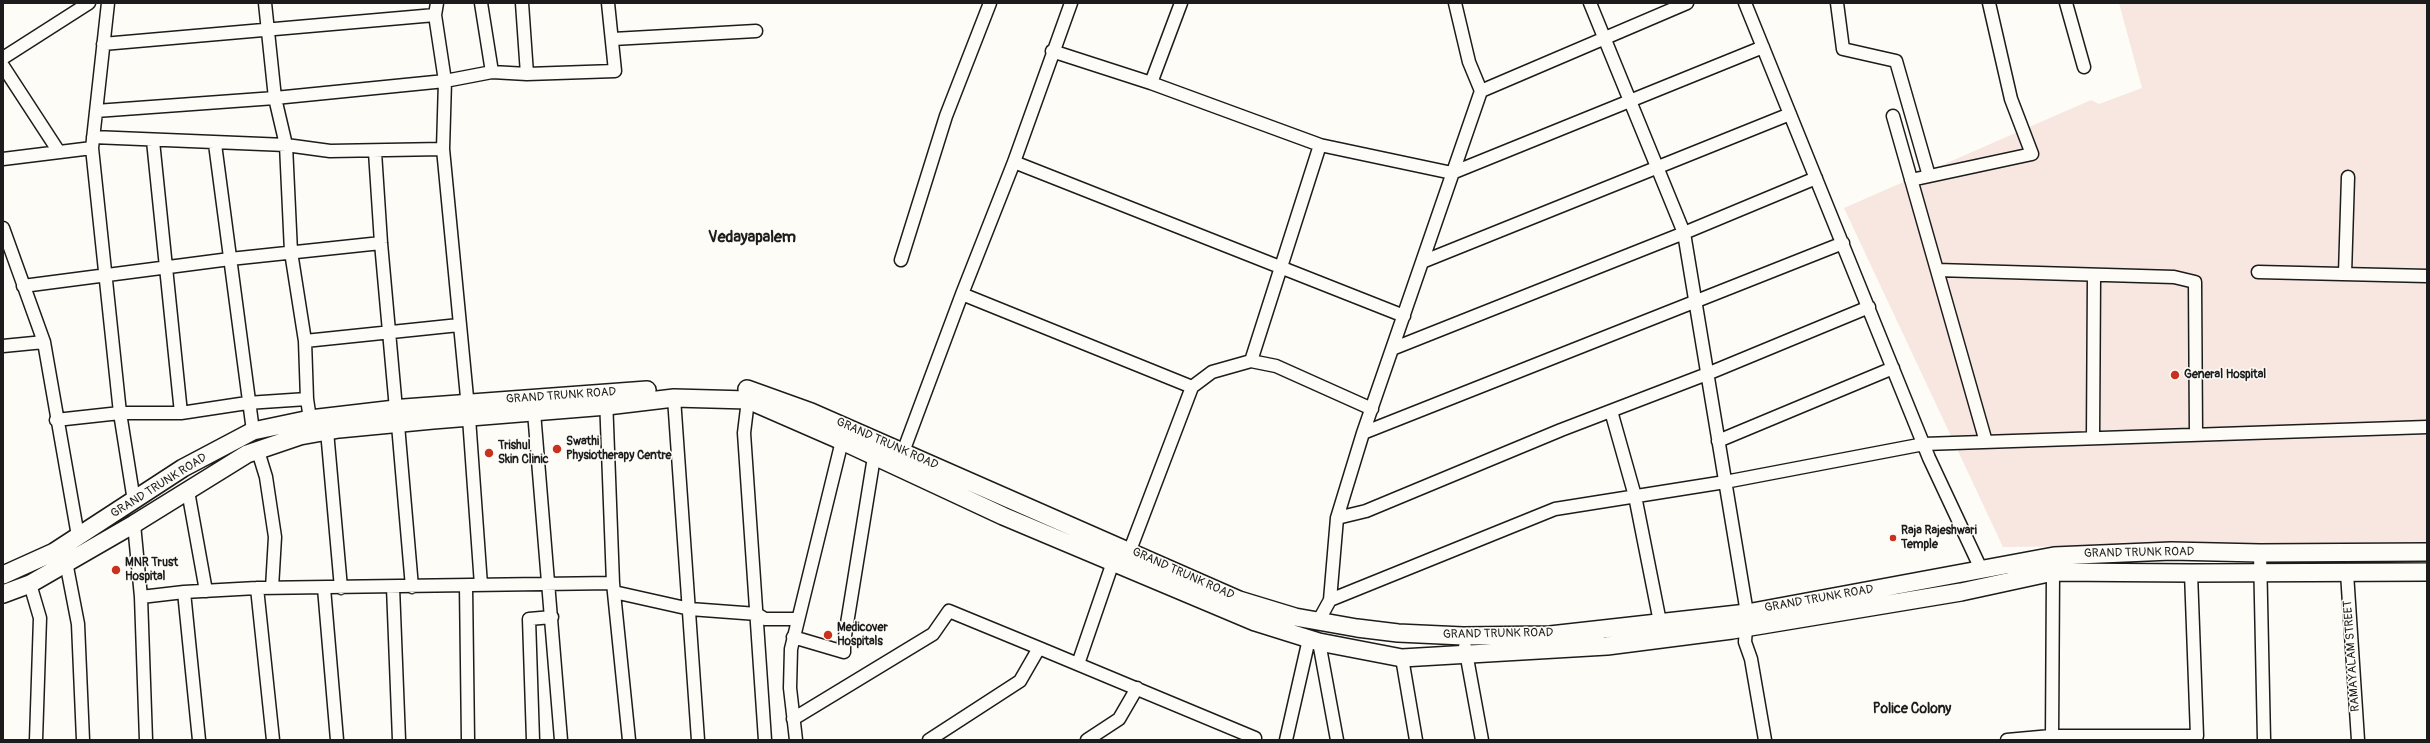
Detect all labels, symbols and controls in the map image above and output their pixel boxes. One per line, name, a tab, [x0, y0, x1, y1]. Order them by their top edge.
district label: Vedayapalem	[708, 228, 796, 248]
place label: General Hospital	[2184, 368, 2266, 382]
marker: General Hospital	[2169, 369, 2181, 381]
street label: GRAND TRUNK ROAD	[505, 385, 617, 407]
street label: GRAND TRUNK ROAD	[834, 415, 940, 473]
place label: Swathi Physiotherapy Centre	[566, 435, 672, 463]
place label: Trishul Skin Clinic	[498, 439, 549, 467]
marker: Swathi Physiotherapy Centre	[551, 443, 563, 455]
marker: Trishul Skin Clinic	[483, 447, 495, 459]
street label: GRAND TRUNK ROAD	[108, 451, 210, 521]
place label: Raja Rajeshwari Temple	[1901, 524, 1977, 552]
marker: Raja Rajeshwari Temple	[1888, 533, 1898, 543]
street label: GRAND TRUNK ROAD	[1130, 545, 1236, 603]
street label: GRAND TRUNK ROAD	[2084, 545, 2194, 561]
place label: MNR Trust Hospital	[125, 556, 178, 584]
marker: MNR Trust Hospital	[110, 564, 122, 576]
street label: GRAND TRUNK ROAD	[1763, 582, 1875, 616]
street label: RAMAYALAM STREET	[2341, 600, 2363, 712]
place label: Medicover Hospitals	[837, 621, 888, 649]
street label: GRAND TRUNK ROAD	[1443, 626, 1553, 642]
marker: Medicover Hospitals	[822, 629, 834, 641]
district label: Police Colony	[1873, 701, 1951, 717]

